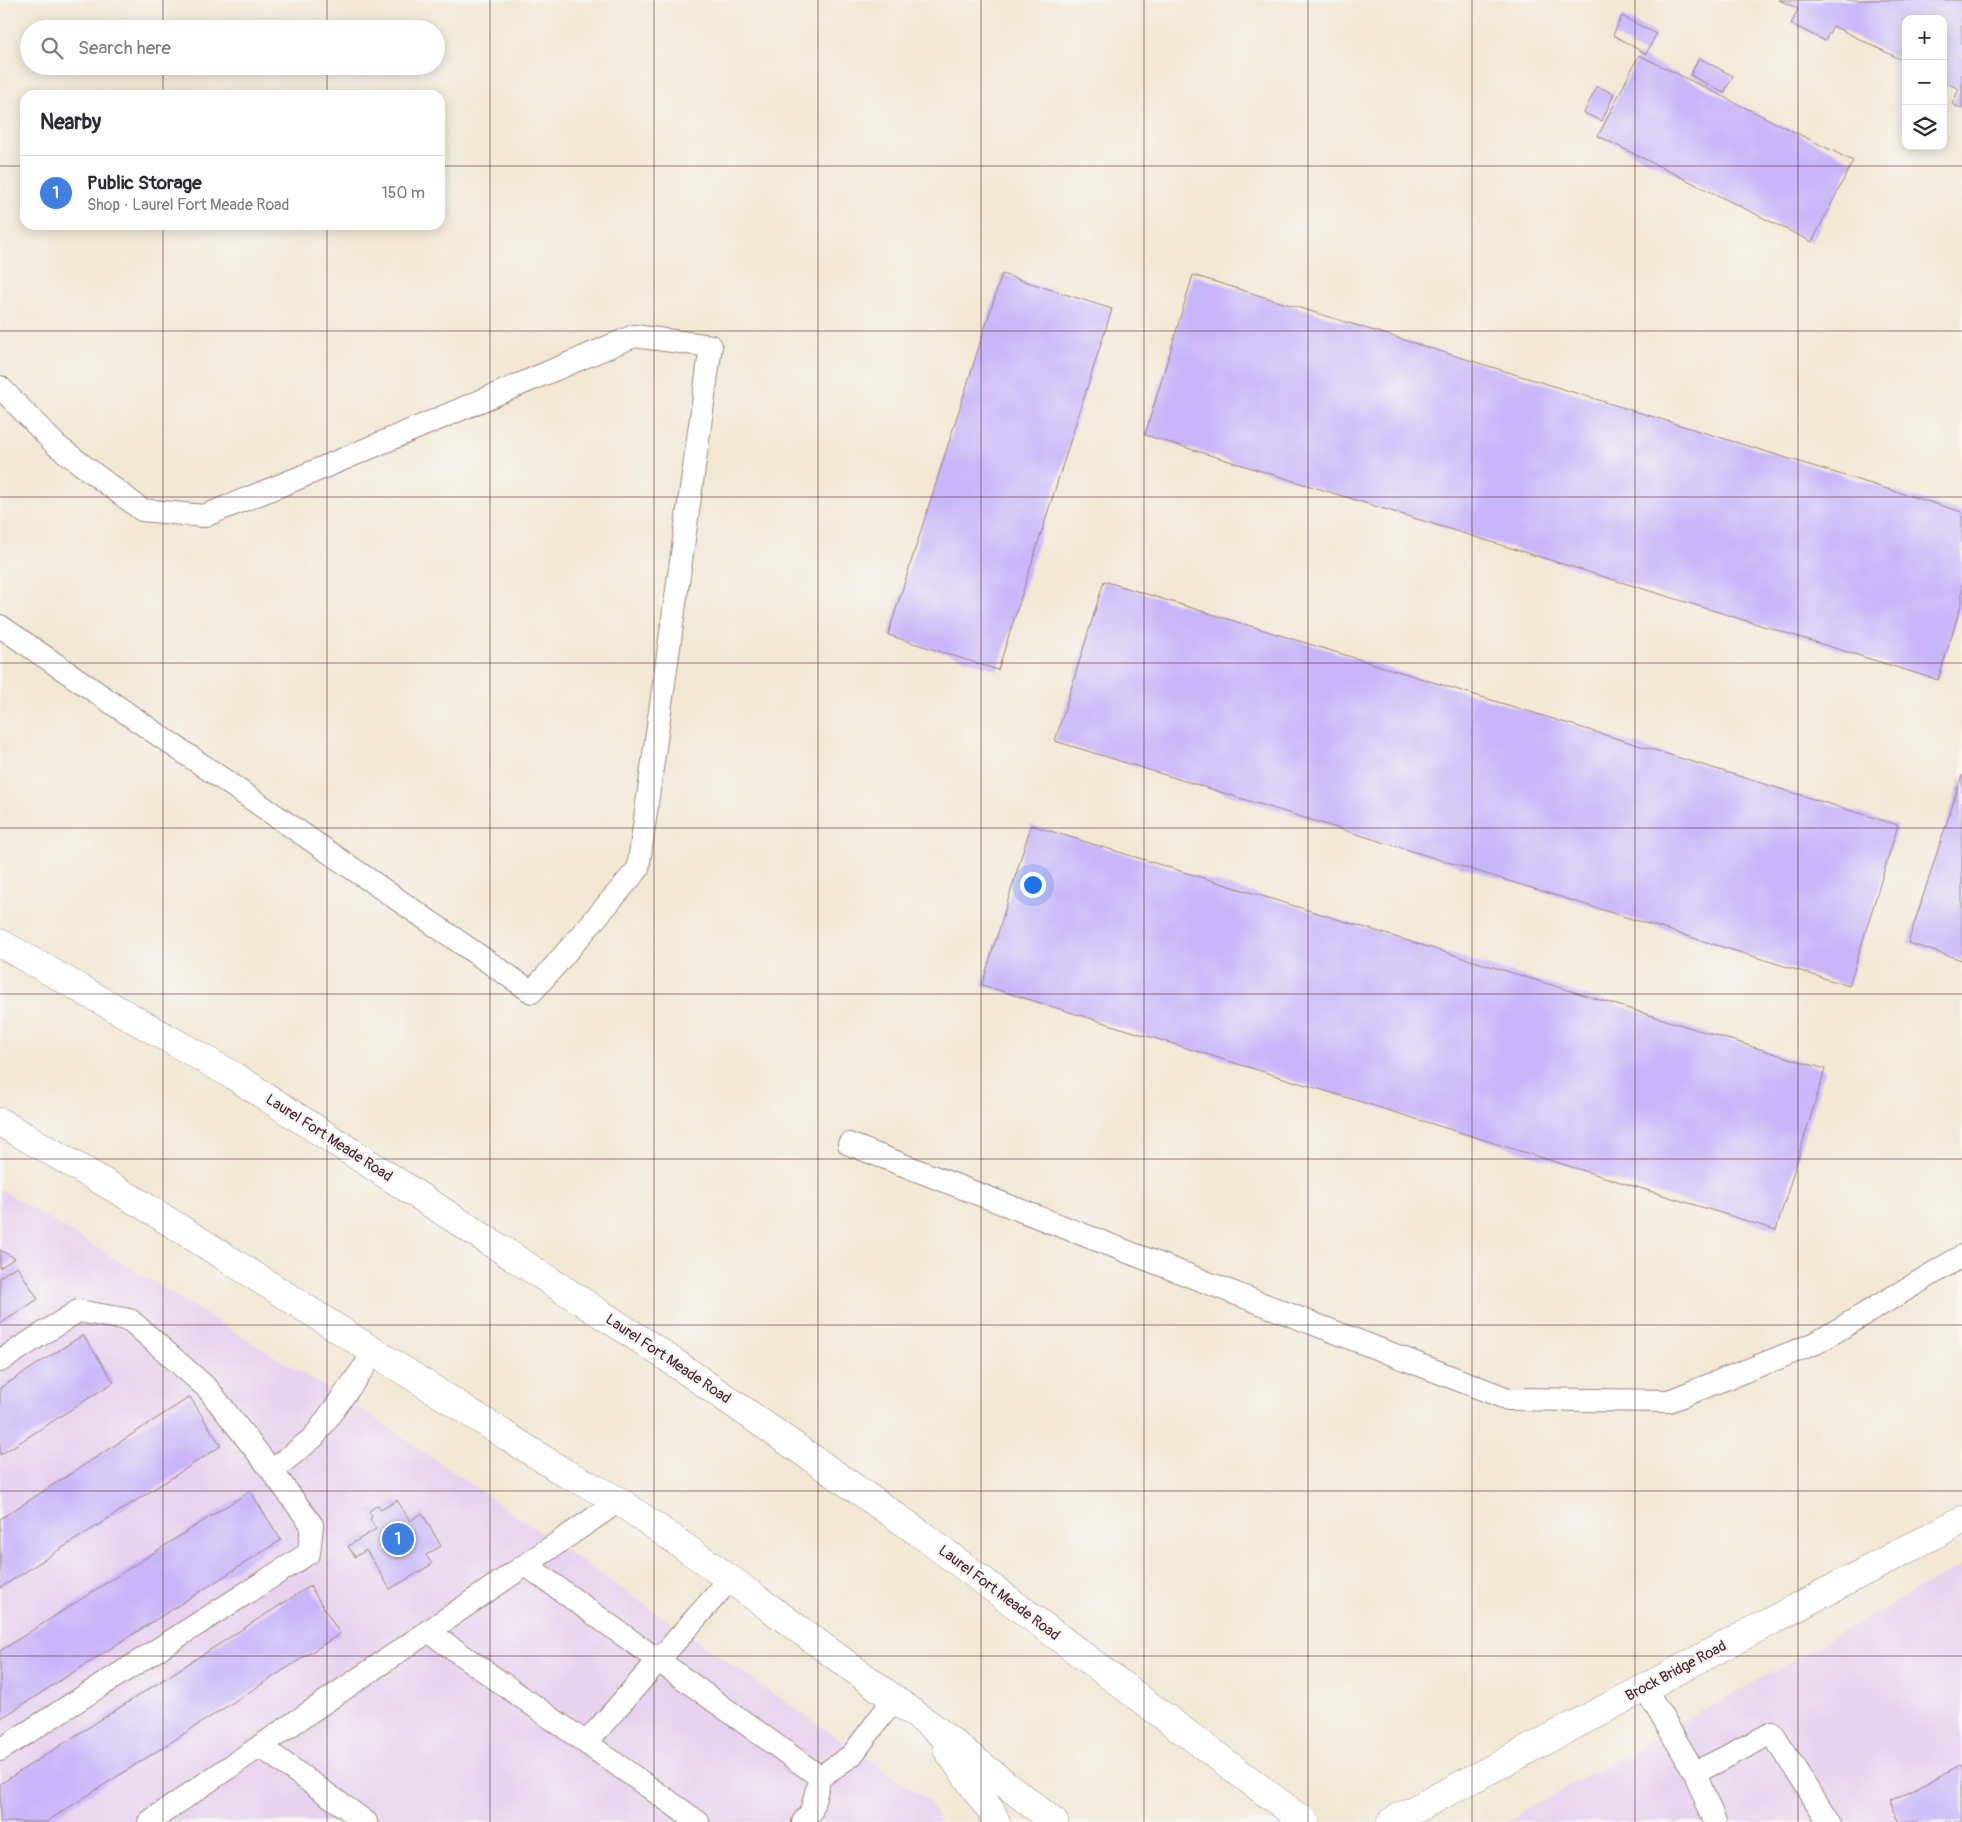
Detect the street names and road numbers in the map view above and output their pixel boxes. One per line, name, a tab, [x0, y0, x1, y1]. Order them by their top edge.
street label: Laurel Fort Meade Road	[262, 1090, 396, 1186]
street label: Laurel Fort Meade Road	[602, 1310, 734, 1408]
street label: Laurel Fort Meade Road	[934, 1541, 1064, 1645]
street label: Brock Bridge Road	[1622, 1636, 1730, 1706]

